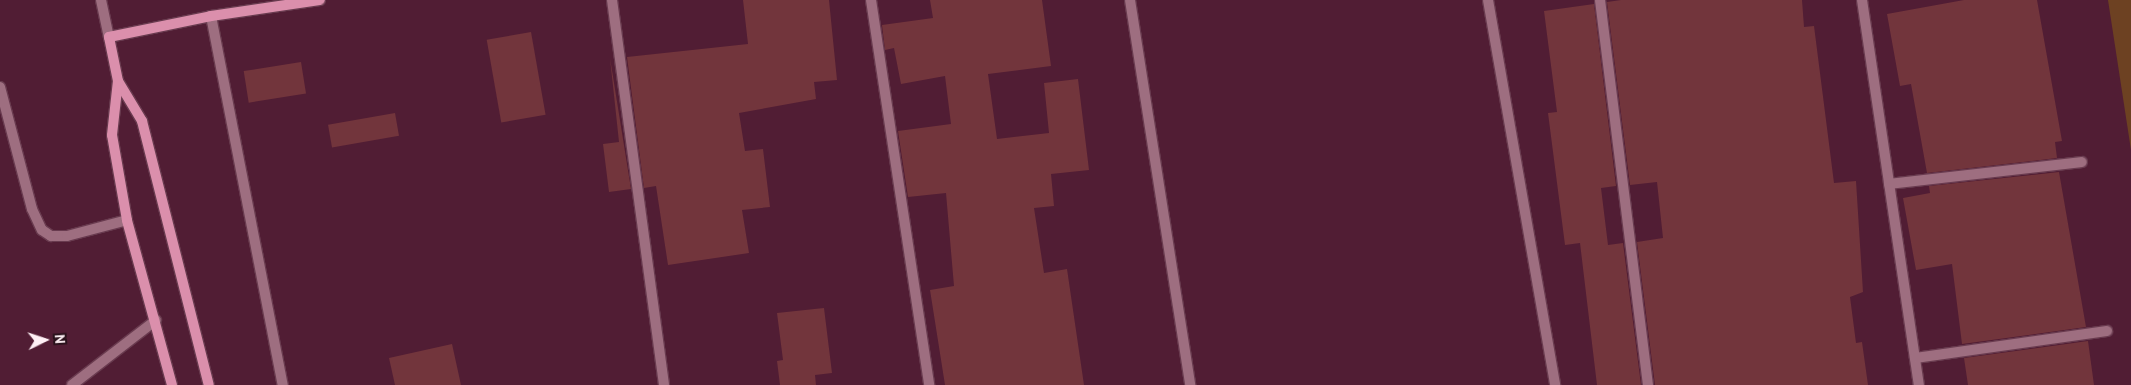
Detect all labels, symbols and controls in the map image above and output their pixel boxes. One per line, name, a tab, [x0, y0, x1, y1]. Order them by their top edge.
north arrow	[20, 315, 70, 365]
text: N	[51, 334, 69, 344]

